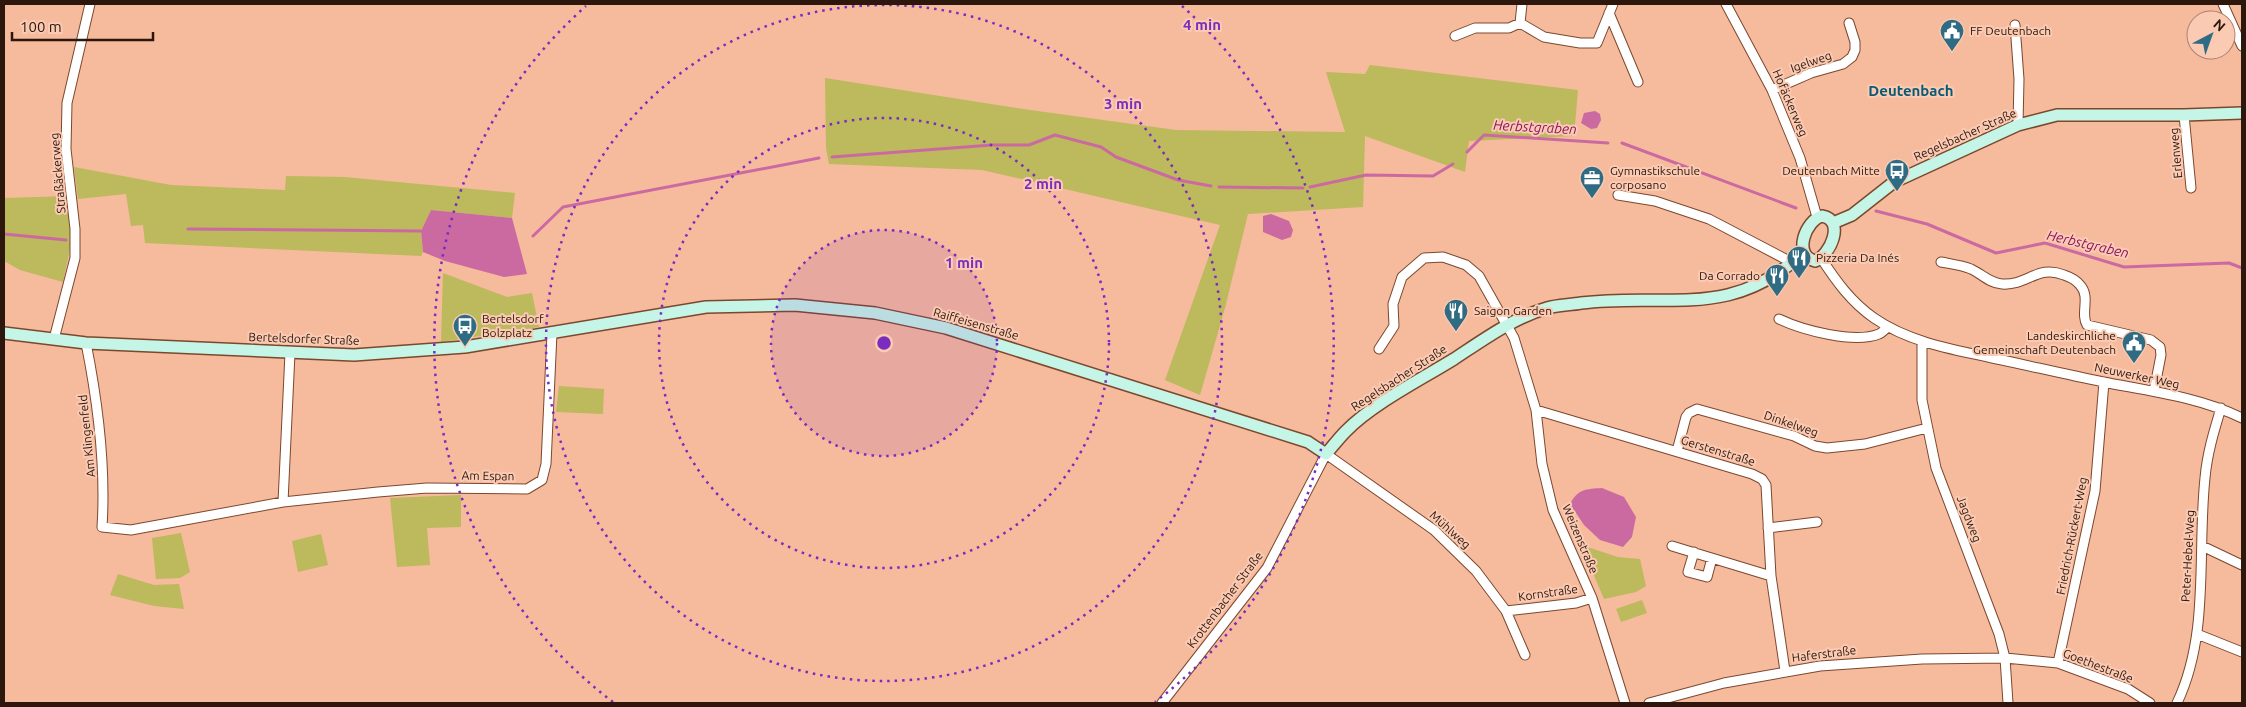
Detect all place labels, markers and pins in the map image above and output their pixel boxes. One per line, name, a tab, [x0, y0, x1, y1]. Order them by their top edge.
public building icon: FF Deutenbach	[1939, 18, 1965, 52]
place label: FF Deutenbach	[1970, 24, 2051, 37]
bus stop icon: Deutenbach Mitte	[1884, 158, 1910, 192]
place label: Gymnastikschule corposano	[1610, 164, 1700, 191]
place label: Deutenbach Mitte	[1782, 164, 1880, 177]
office icon: Gymnastikschule corposano	[1579, 165, 1605, 199]
restaurant icon: Pizzeria Da Inés	[1786, 245, 1812, 279]
place label: Pizzeria Da Inés	[1816, 251, 1899, 264]
restaurant icon: Da Corrado	[1764, 263, 1790, 297]
place label: Da Corrado	[1699, 269, 1760, 282]
restaurant icon: Saigon Garden	[1443, 298, 1469, 332]
place label: Saigon Garden	[1474, 304, 1552, 317]
place label: Bertelsdorf Bolzplatz	[482, 312, 544, 339]
bus stop icon: Bertelsdorf Bolzplatz	[452, 313, 478, 347]
place label: Landeskirchliche Gemeinschaft Deutenbach	[1973, 329, 2116, 356]
public building icon: Landeskirchliche Gemeinschaft Deutenbach	[2121, 330, 2147, 364]
centre of rings	[875, 334, 893, 352]

